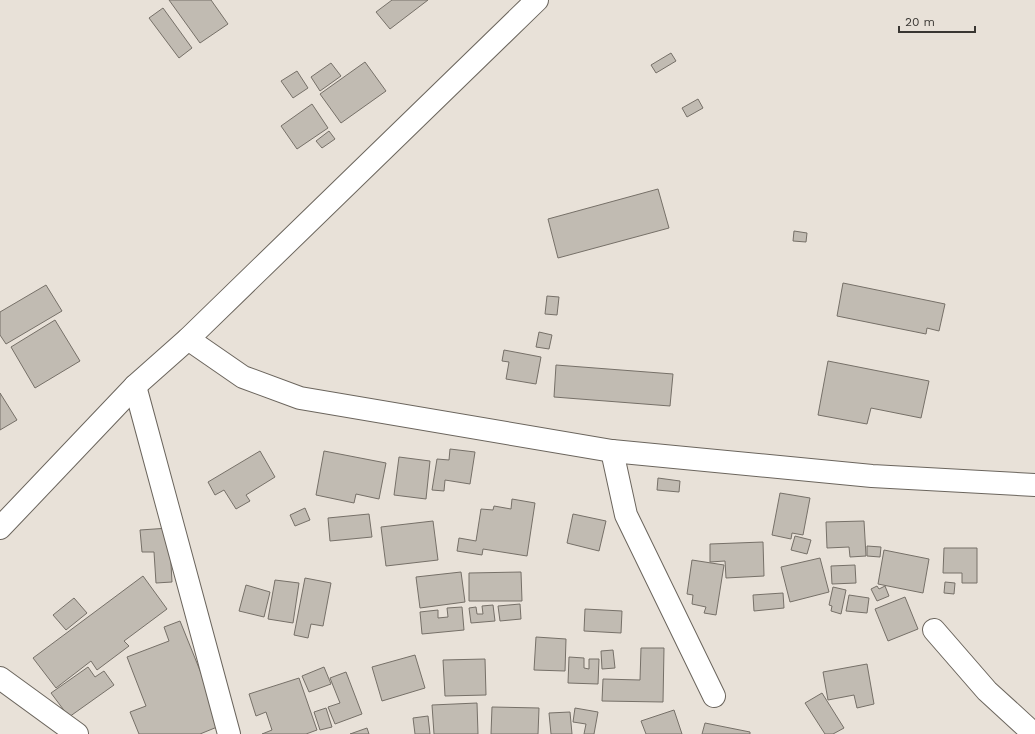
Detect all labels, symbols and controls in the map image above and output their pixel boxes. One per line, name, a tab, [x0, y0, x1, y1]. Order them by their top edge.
scale bar	[899, 8, 975, 34]
text: 20 m	[905, 15, 935, 29]

